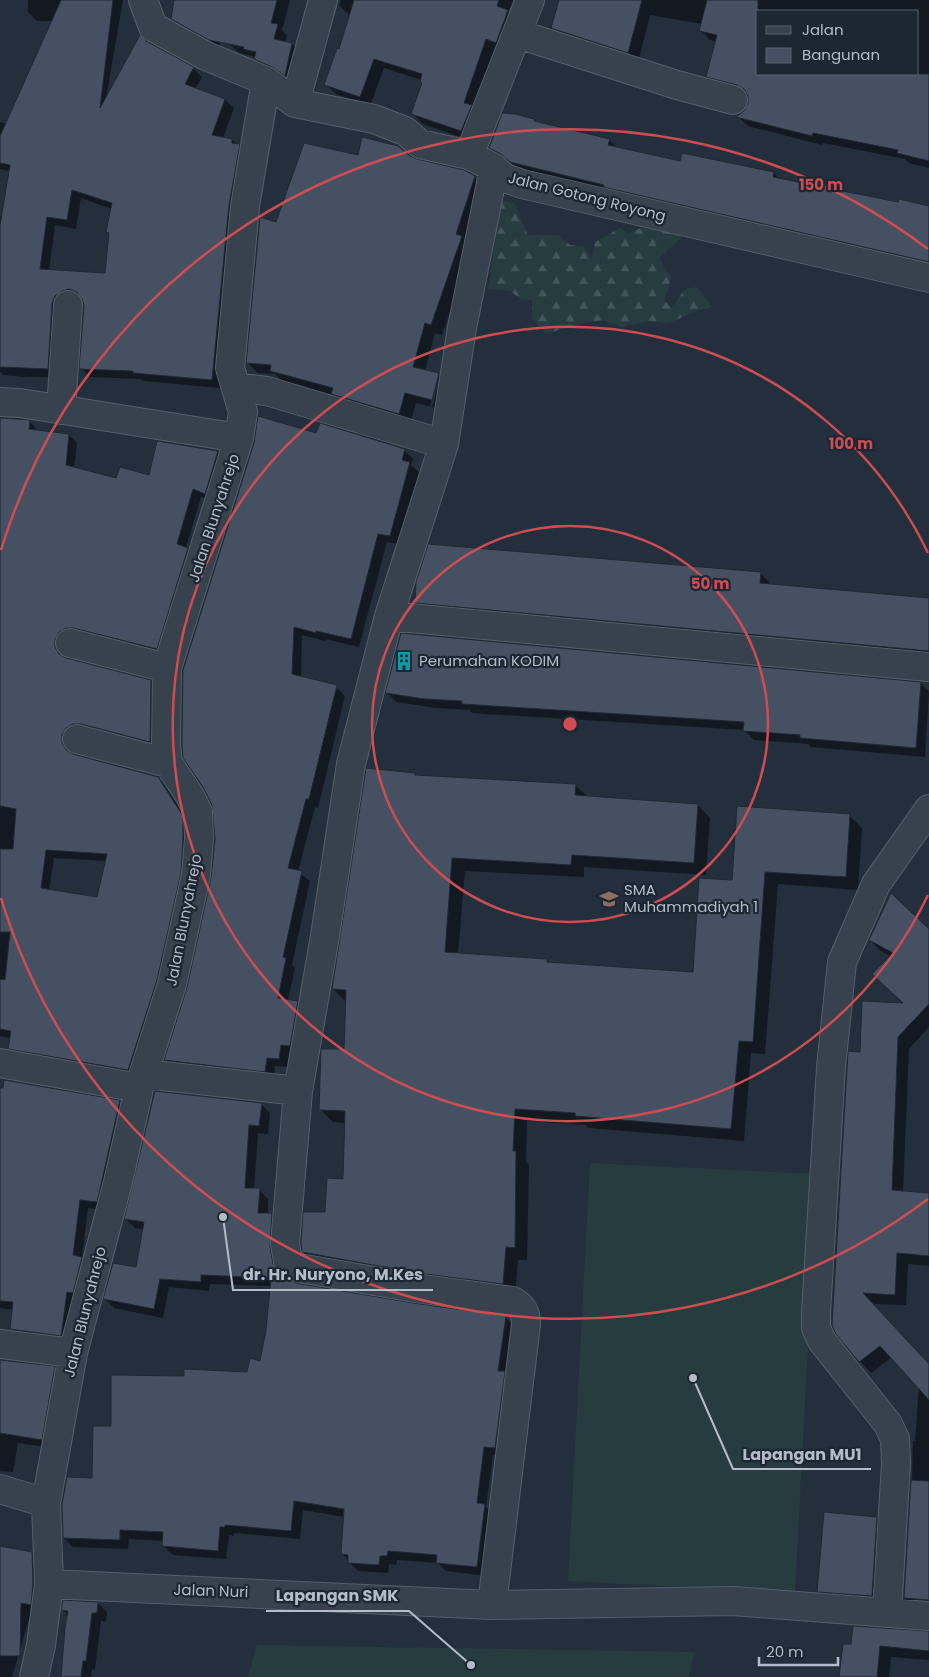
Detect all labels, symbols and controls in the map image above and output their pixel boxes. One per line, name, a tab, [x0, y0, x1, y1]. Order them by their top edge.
legend	[756, 10, 919, 75]
text: Jalan	[802, 19, 844, 40]
text: Bangunan	[802, 44, 880, 65]
street label: Jalan Gotong Royong	[506, 167, 668, 226]
text: 150 m	[799, 174, 843, 195]
text: 100 m	[829, 433, 873, 454]
street label: Jalan Blunyahrejo	[183, 451, 244, 585]
text: 50 m	[691, 573, 729, 594]
building icon: Perumahan KODIM	[393, 650, 415, 672]
place label: Perumahan KODIM	[419, 650, 559, 671]
centre of rings	[561, 715, 579, 733]
street label: Jalan Blunyahrejo	[160, 852, 207, 988]
place label: SMA Muhammadiyah 1	[624, 879, 758, 917]
school or university icon: SMA Muhammadiyah 1	[598, 888, 620, 910]
street label: Jalan Blunyahrejo	[58, 1244, 111, 1379]
callout: dr. Hr. Nuryono, M.Kes	[233, 1259, 433, 1290]
text: dr. Hr. Nuryono, M.Kes	[243, 1263, 423, 1286]
callout: Lapangan MU1	[733, 1438, 871, 1469]
text: Lapangan MU1	[743, 1443, 861, 1466]
street label: Jalan Nuri	[173, 1579, 249, 1602]
callout: Lapangan SMK	[266, 1580, 409, 1611]
text: Lapangan SMK	[276, 1584, 398, 1607]
scale bar	[759, 1634, 838, 1666]
text: 20 m	[766, 1641, 804, 1662]

